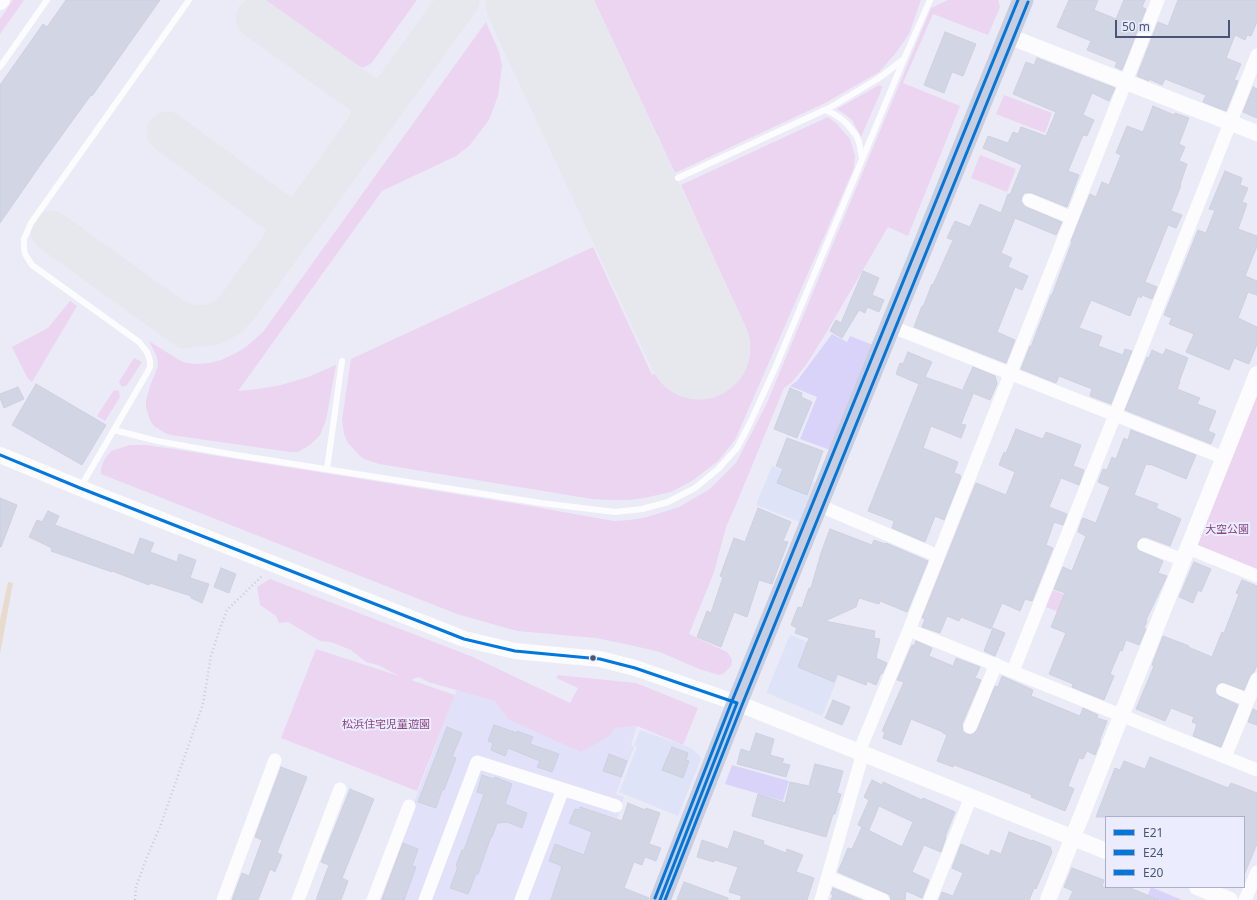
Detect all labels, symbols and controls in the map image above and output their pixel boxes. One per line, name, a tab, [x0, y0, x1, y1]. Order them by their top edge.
scale bar	[1117, 12, 1232, 38]
text: 50 m	[1122, 18, 1150, 35]
park label: 大空公園	[1205, 523, 1249, 537]
unlabelled marker	[588, 653, 598, 663]
park label: 松浜住宅児童遊園	[342, 718, 430, 732]
legend	[1105, 816, 1245, 888]
text: E21	[1143, 824, 1163, 841]
text: E24	[1143, 844, 1163, 861]
text: E20	[1143, 864, 1163, 881]

